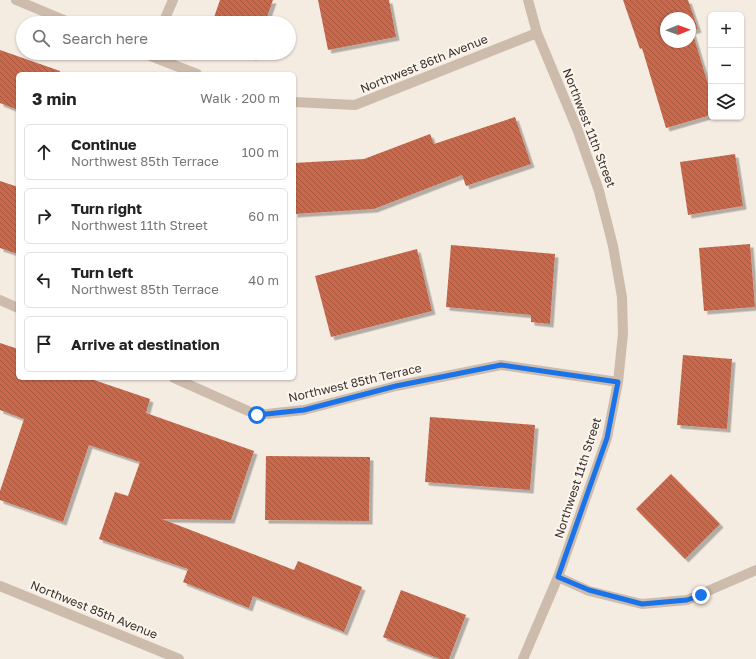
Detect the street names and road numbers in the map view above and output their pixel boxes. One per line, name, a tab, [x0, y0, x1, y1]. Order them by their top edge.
street label: Northwest 86th Avenue	[358, 31, 490, 96]
street label: Northwest 11th Street	[560, 66, 619, 190]
street label: Northwest 85th Terrace	[287, 360, 423, 405]
street label: Northwest 11th Street	[551, 415, 604, 540]
street label: Northwest 85th Avenue	[28, 577, 160, 642]

